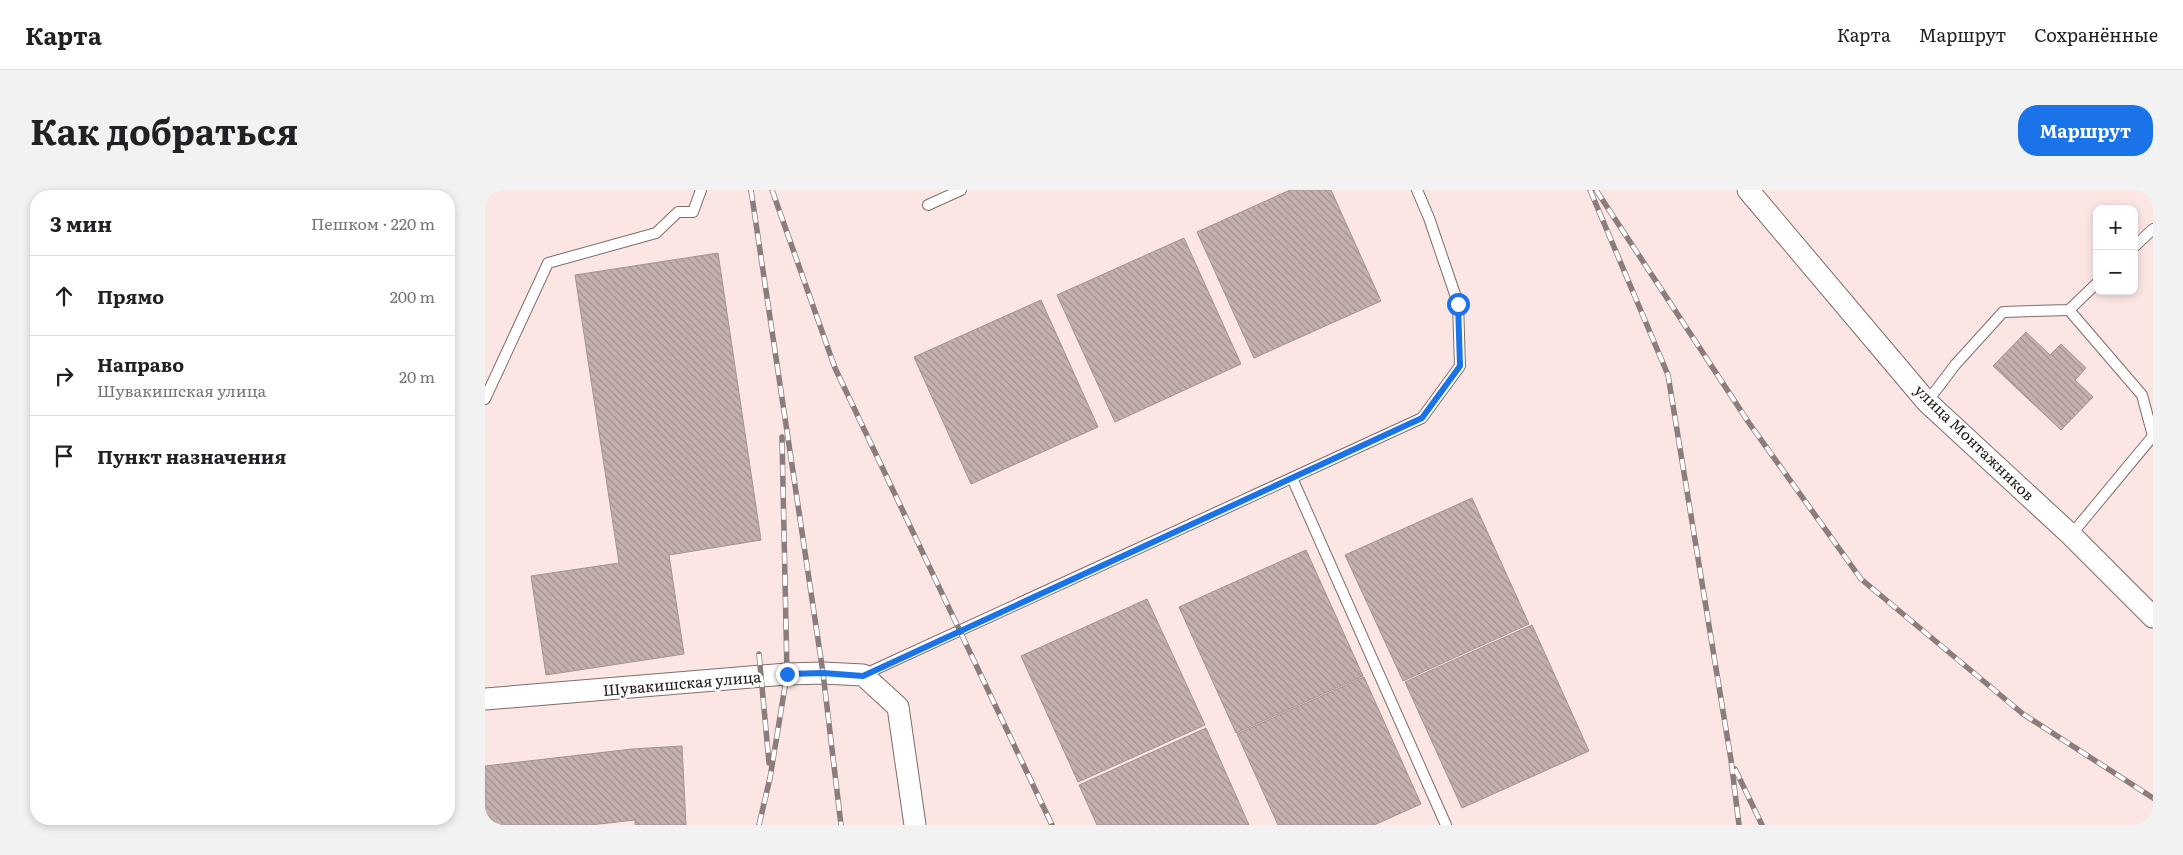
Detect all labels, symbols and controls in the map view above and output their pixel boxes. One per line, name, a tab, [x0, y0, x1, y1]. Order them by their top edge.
text: Карта	[25, 17, 102, 52]
text: Карта	[1837, 21, 1891, 48]
text: Маршрут	[1919, 21, 2006, 48]
text: Сохранённые	[2034, 21, 2158, 48]
text: Как добраться	[30, 104, 298, 156]
button: Маршрут	[2018, 105, 2153, 156]
map controls	[2093, 205, 2138, 295]
button: +	[2093, 205, 2138, 250]
text: 3 мин	[50, 207, 112, 238]
text: Пешком · 220 m	[311, 211, 435, 235]
button: −	[2093, 250, 2138, 295]
icon: ahead	[50, 282, 78, 310]
text: Прямо	[97, 282, 164, 310]
text: 200 m	[390, 284, 435, 308]
route start	[1447, 293, 1470, 316]
text: Направо	[97, 350, 184, 378]
icon: right	[50, 362, 78, 390]
text: 20 m	[399, 364, 435, 388]
text: Шувакишская улица	[97, 378, 266, 402]
street label: улица Монтажников	[1910, 378, 2040, 505]
icon: arrive	[50, 442, 78, 470]
text: Пункт назначения	[97, 442, 286, 470]
route end	[776, 663, 799, 686]
street label: Шувакишская улица	[602, 664, 763, 701]

